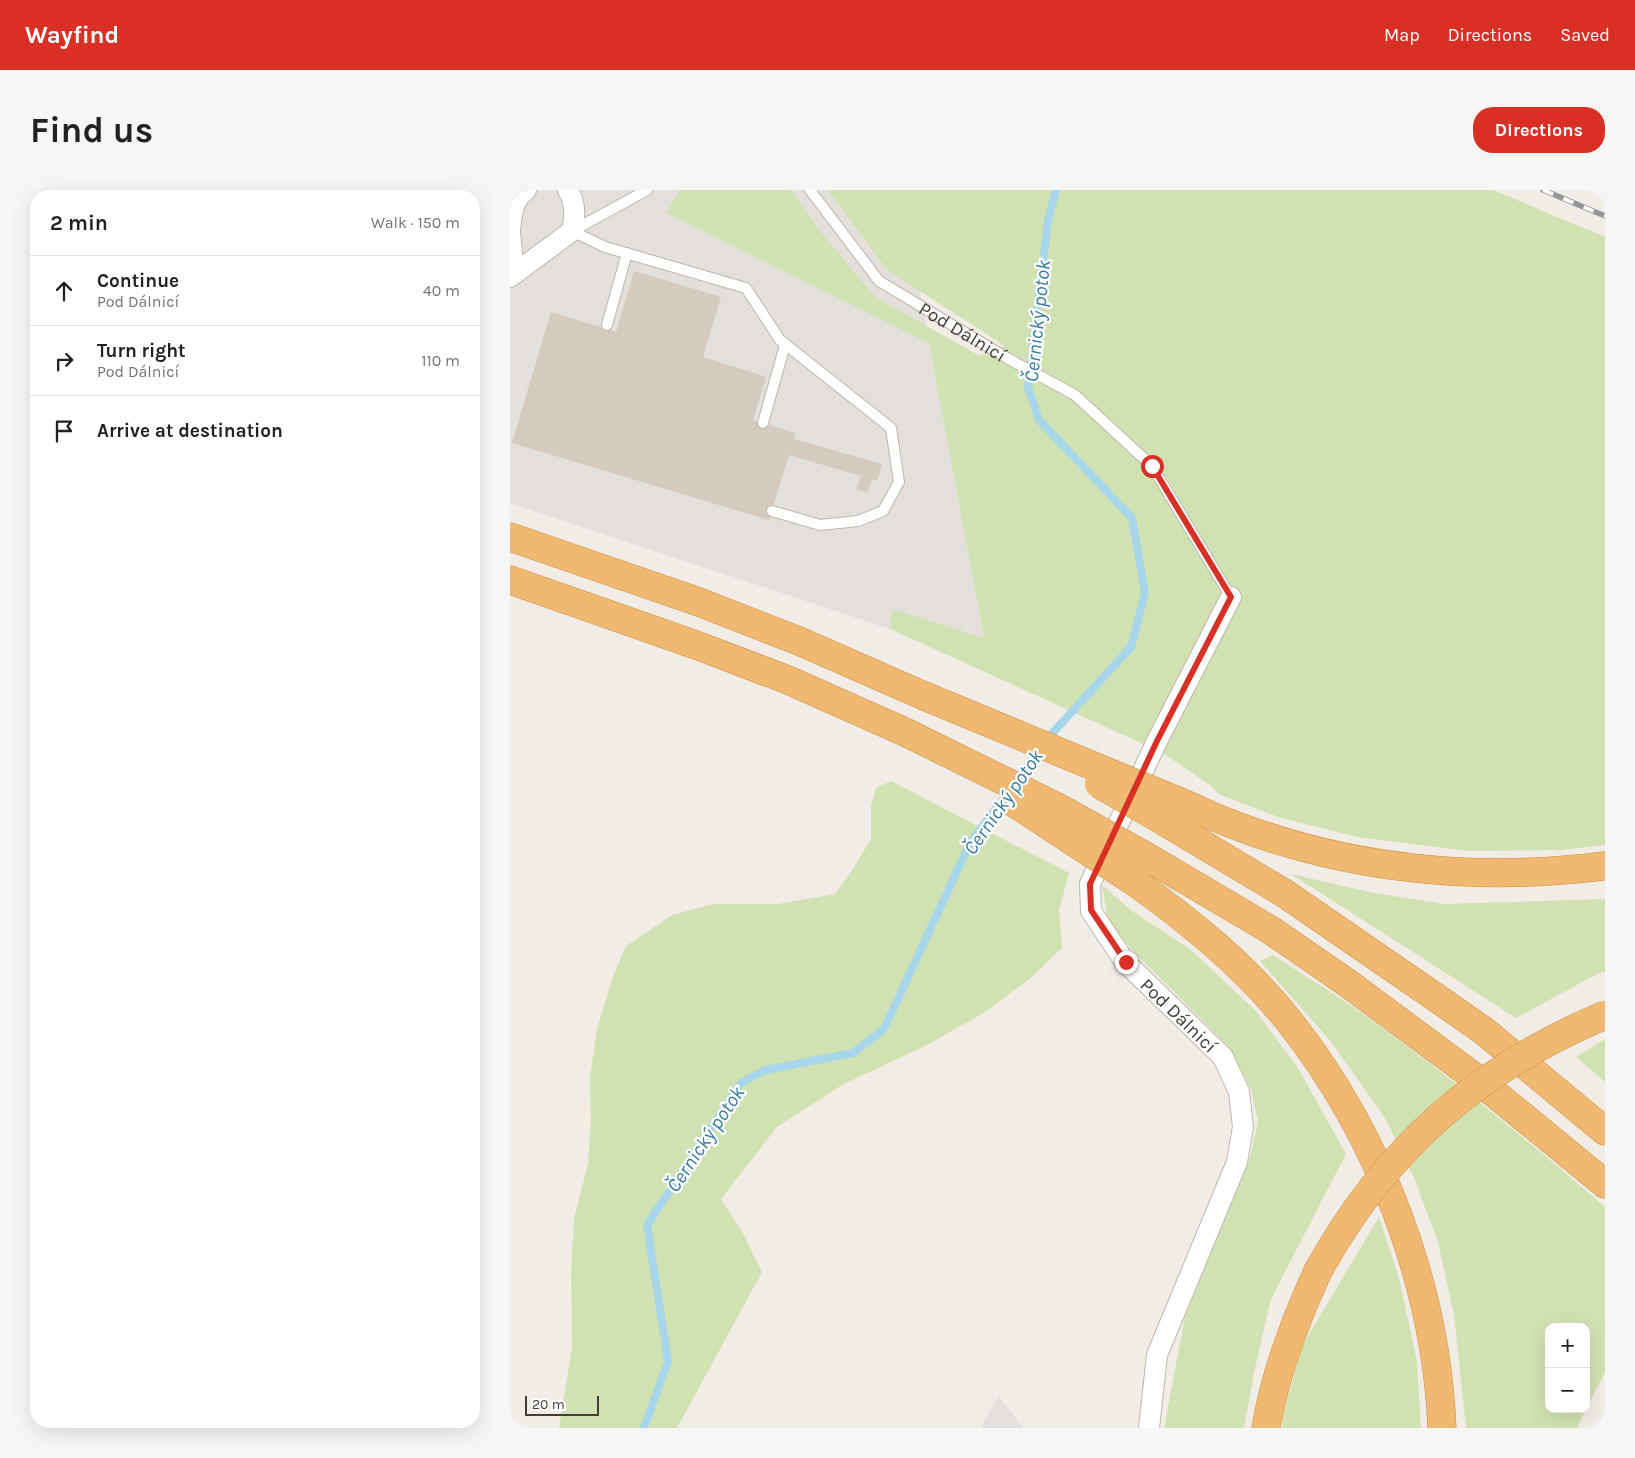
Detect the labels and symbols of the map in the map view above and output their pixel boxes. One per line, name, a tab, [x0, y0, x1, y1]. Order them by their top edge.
water label: Černický potok	[1019, 258, 1055, 383]
street label: Pod Dálnicí	[915, 298, 1010, 367]
route start	[1141, 455, 1164, 478]
water label: Černický potok	[958, 744, 1049, 859]
route end	[1115, 951, 1138, 974]
street label: Pod Dálnicí	[1136, 974, 1221, 1058]
water label: Černický potok	[661, 1081, 750, 1197]
scale bar	[525, 1393, 599, 1416]

